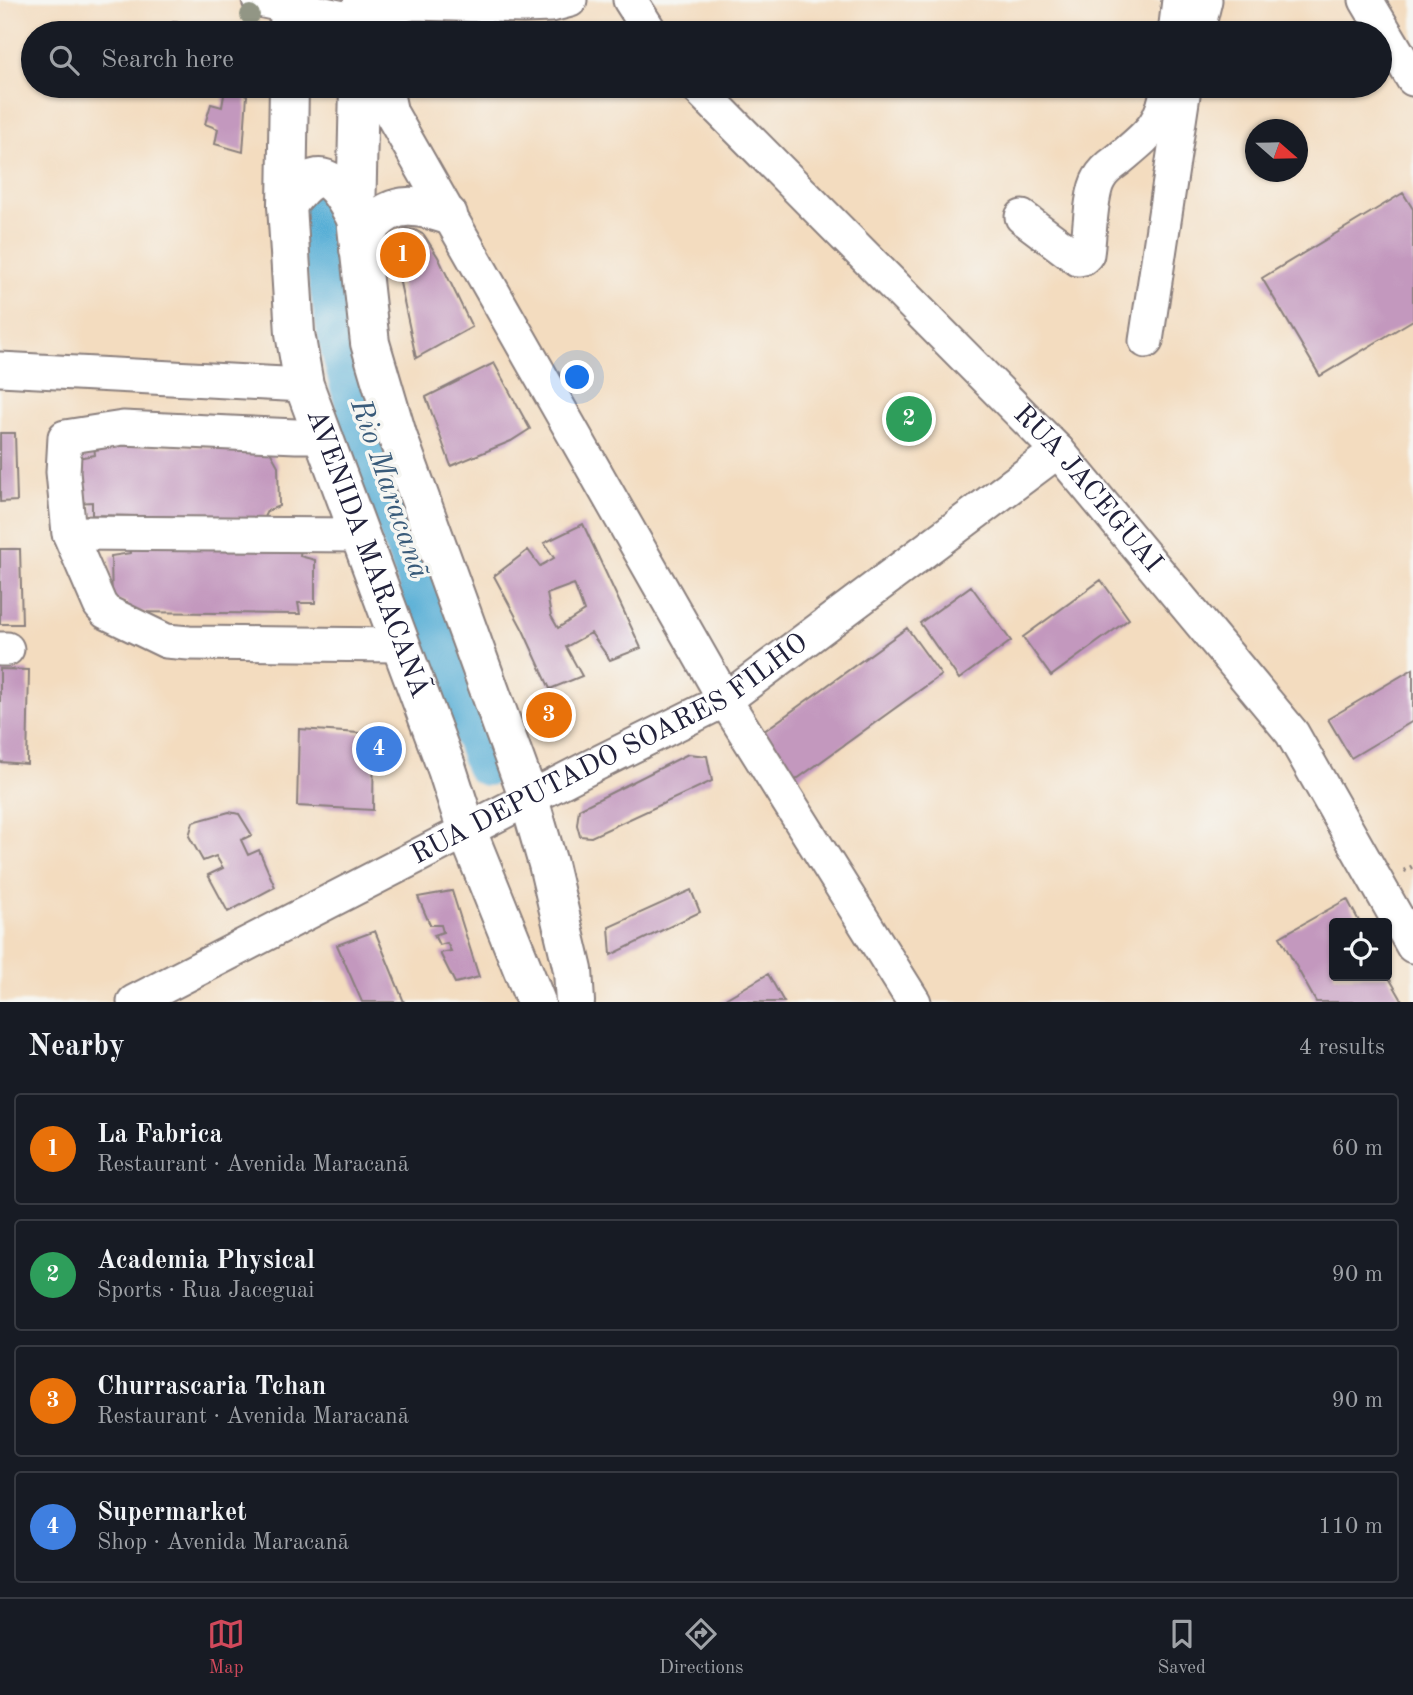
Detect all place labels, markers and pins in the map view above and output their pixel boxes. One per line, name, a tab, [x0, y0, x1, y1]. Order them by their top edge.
pin: 1	[380, 229, 426, 281]
pin: 2	[886, 393, 932, 445]
pin: 3	[526, 689, 572, 741]
pin: 4	[356, 723, 402, 775]

